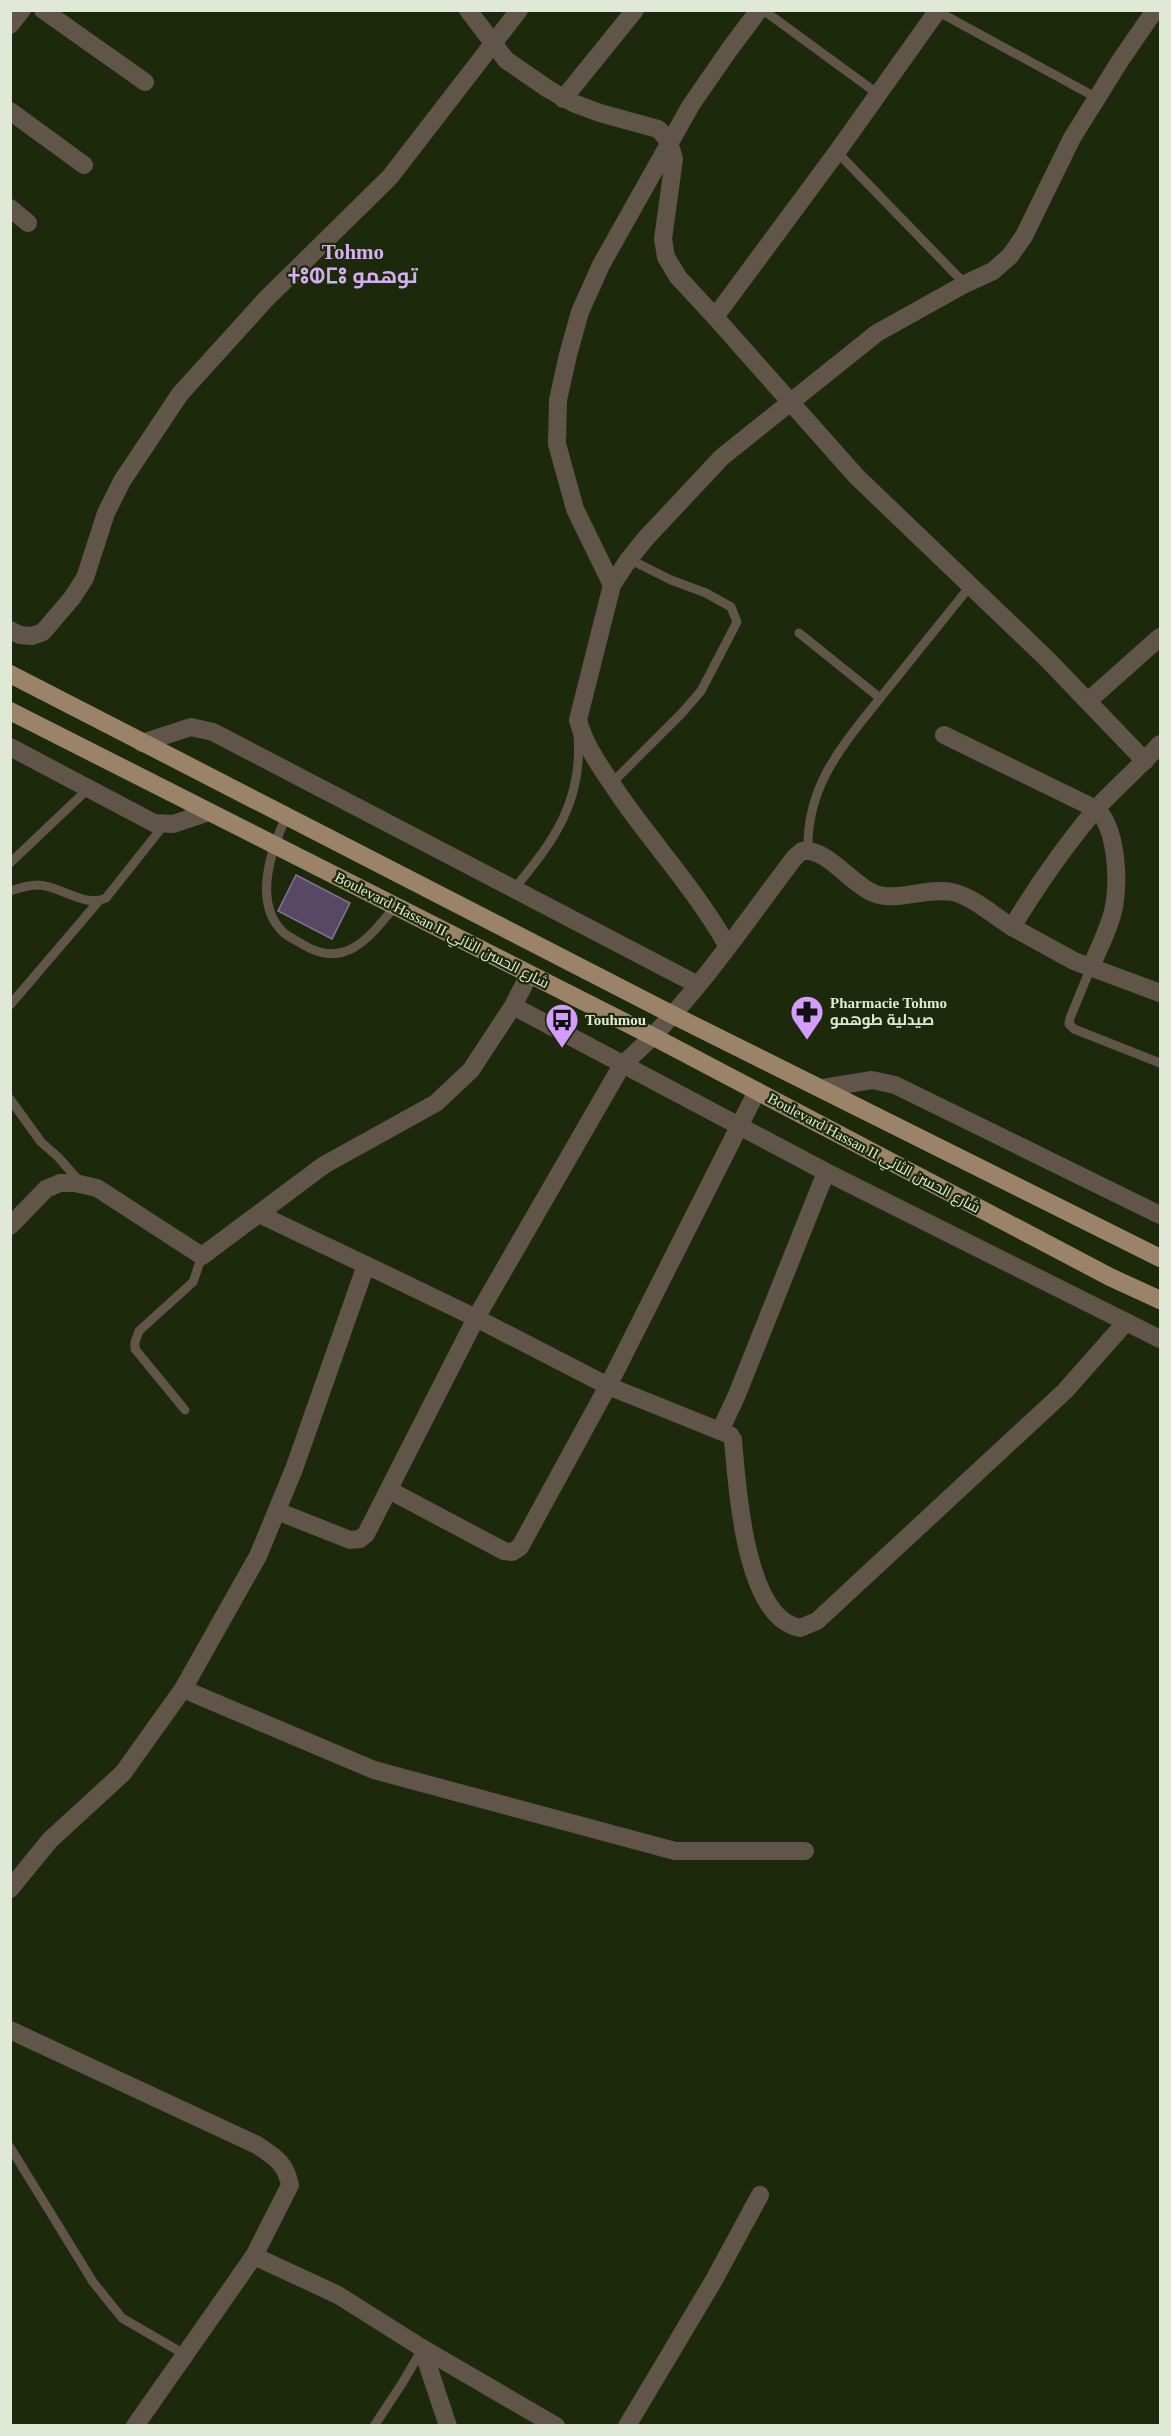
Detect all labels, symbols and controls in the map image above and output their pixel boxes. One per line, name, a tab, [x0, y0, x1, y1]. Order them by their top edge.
district label: Tohmo ⵜⵓⵀⵎⵓ توهمو	[288, 240, 419, 289]
street label: Boulevard Hassan II شارع الحسن الثاني	[330, 869, 552, 995]
pharmacy icon: Pharmacie Tohmo صيدلية طوهمو	[789, 994, 825, 1041]
place label: Pharmacie Tohmo صيدلية طوهمو	[830, 995, 947, 1029]
bus stop icon: Touhmou	[544, 1002, 580, 1049]
place label: Touhmou	[585, 1012, 646, 1028]
street label: Boulevard Hassan II شارع الحسن الثاني	[763, 1090, 983, 1220]

